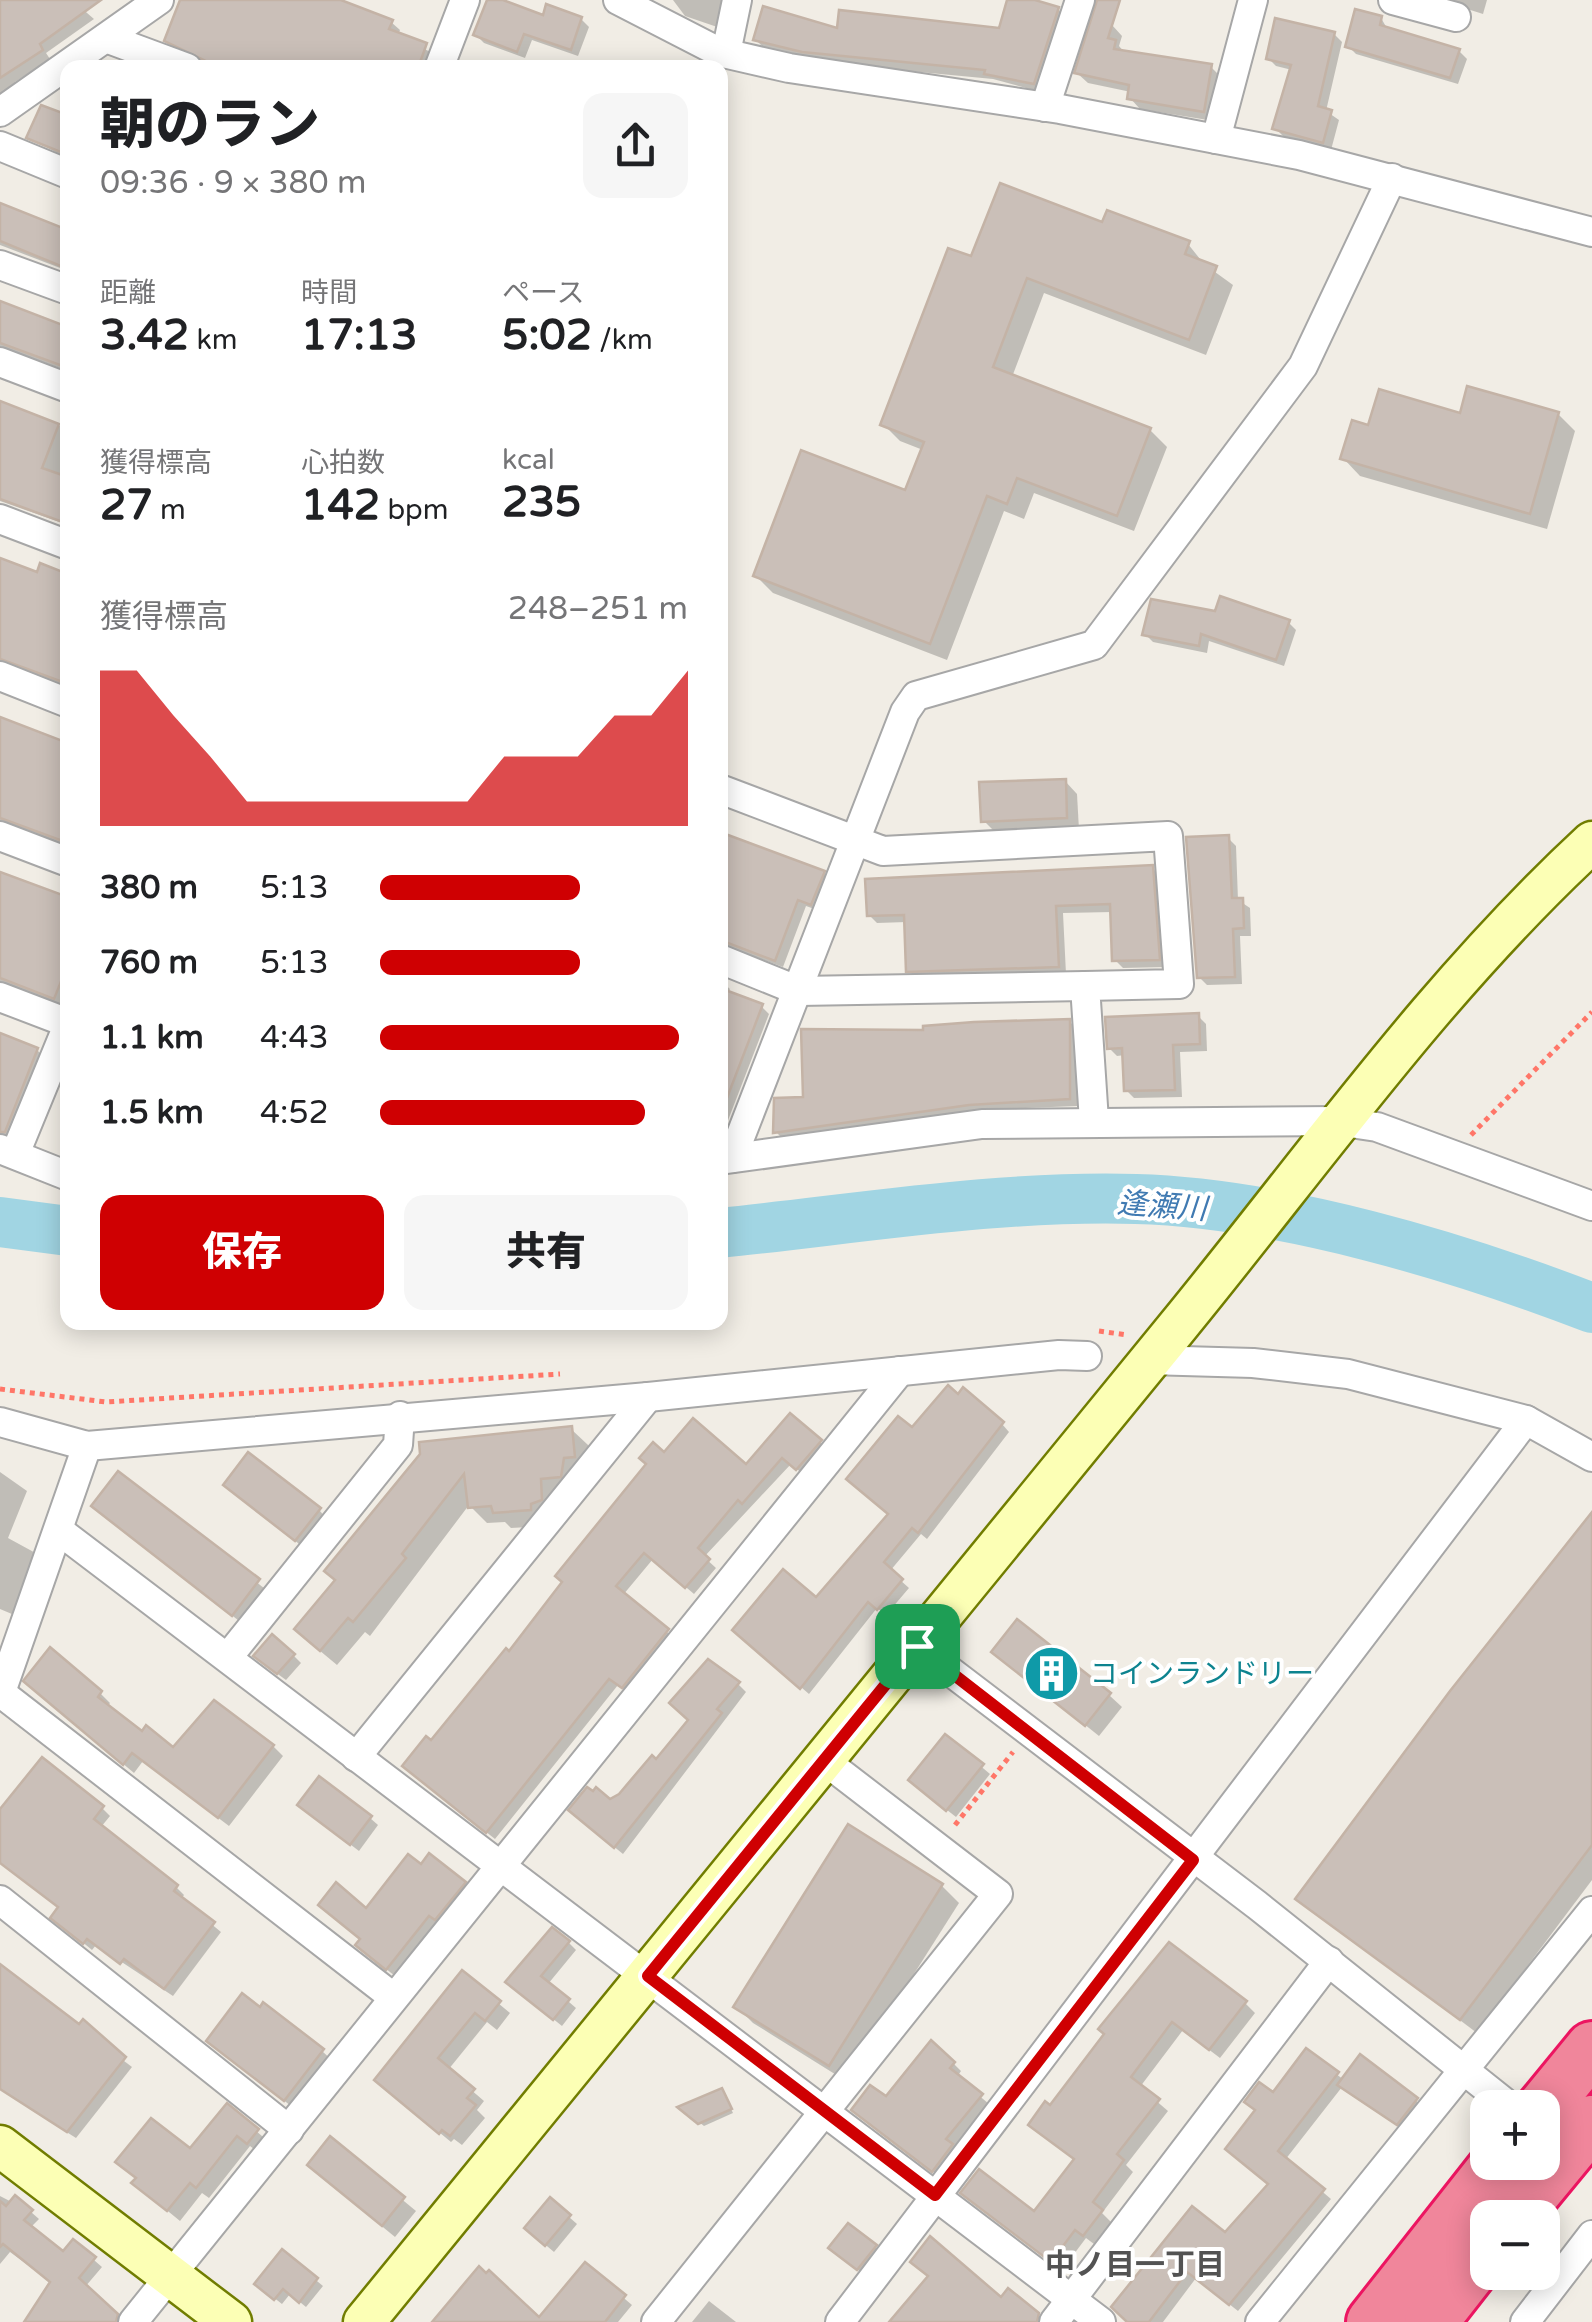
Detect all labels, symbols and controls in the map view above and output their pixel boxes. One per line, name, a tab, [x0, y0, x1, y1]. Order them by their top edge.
text: 朝のラン	[100, 93, 320, 159]
button: share	[583, 93, 688, 198]
text: 09:36 · 9 × 380 m	[100, 164, 366, 202]
text: 距離	[100, 276, 156, 310]
text: 時間	[301, 276, 357, 310]
text: ペース	[502, 276, 585, 310]
text: 3.42	[100, 310, 189, 361]
text: 17:13	[301, 310, 417, 361]
text: 5:02	[502, 310, 592, 361]
text: km	[189, 323, 237, 357]
text: /km	[592, 323, 653, 357]
text: kcal	[502, 443, 555, 477]
text: 獲得標高	[100, 446, 212, 480]
text: 心拍数	[301, 446, 385, 480]
text: 235	[502, 477, 581, 528]
text: 27	[100, 480, 153, 531]
text: 142	[301, 480, 380, 531]
text: m	[153, 493, 186, 527]
text: bpm	[380, 493, 448, 527]
text: 248–251 m	[508, 590, 688, 628]
text: 獲得標高	[100, 598, 228, 636]
text: 380 m	[100, 869, 198, 907]
text: 5:13	[260, 869, 329, 907]
text: 760 m	[100, 944, 198, 982]
text: 5:13	[260, 944, 329, 982]
text: 1.1 km	[100, 1019, 204, 1057]
text: 4:43	[260, 1019, 329, 1057]
text: 1.5 km	[100, 1094, 204, 1132]
text: 4:52	[260, 1094, 329, 1132]
water label: 逢瀬川	[1116, 1185, 1211, 1228]
button: 保存	[100, 1195, 384, 1310]
button: 共有	[404, 1195, 688, 1310]
pin	[875, 1604, 960, 1689]
icon: arrive	[890, 1619, 945, 1674]
building icon: コインランドリー	[1021, 1643, 1081, 1703]
place label: コインランドリー	[1090, 1657, 1314, 1691]
map controls	[1470, 2090, 1560, 2290]
button: +	[1470, 2090, 1560, 2180]
button: −	[1470, 2200, 1560, 2290]
district label: 中ノ目一丁目	[1045, 2247, 1225, 2284]

